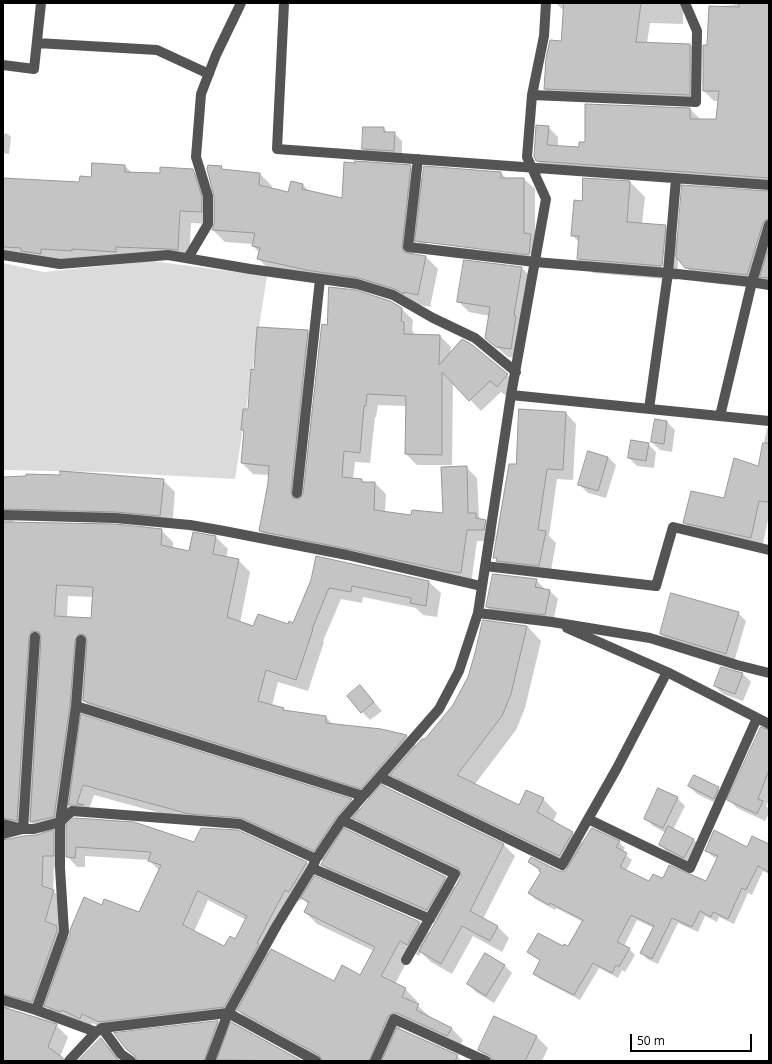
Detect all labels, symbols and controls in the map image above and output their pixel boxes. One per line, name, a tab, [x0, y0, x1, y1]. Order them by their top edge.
scale bar	[632, 1026, 754, 1052]
text: 50 m	[637, 1032, 665, 1049]

